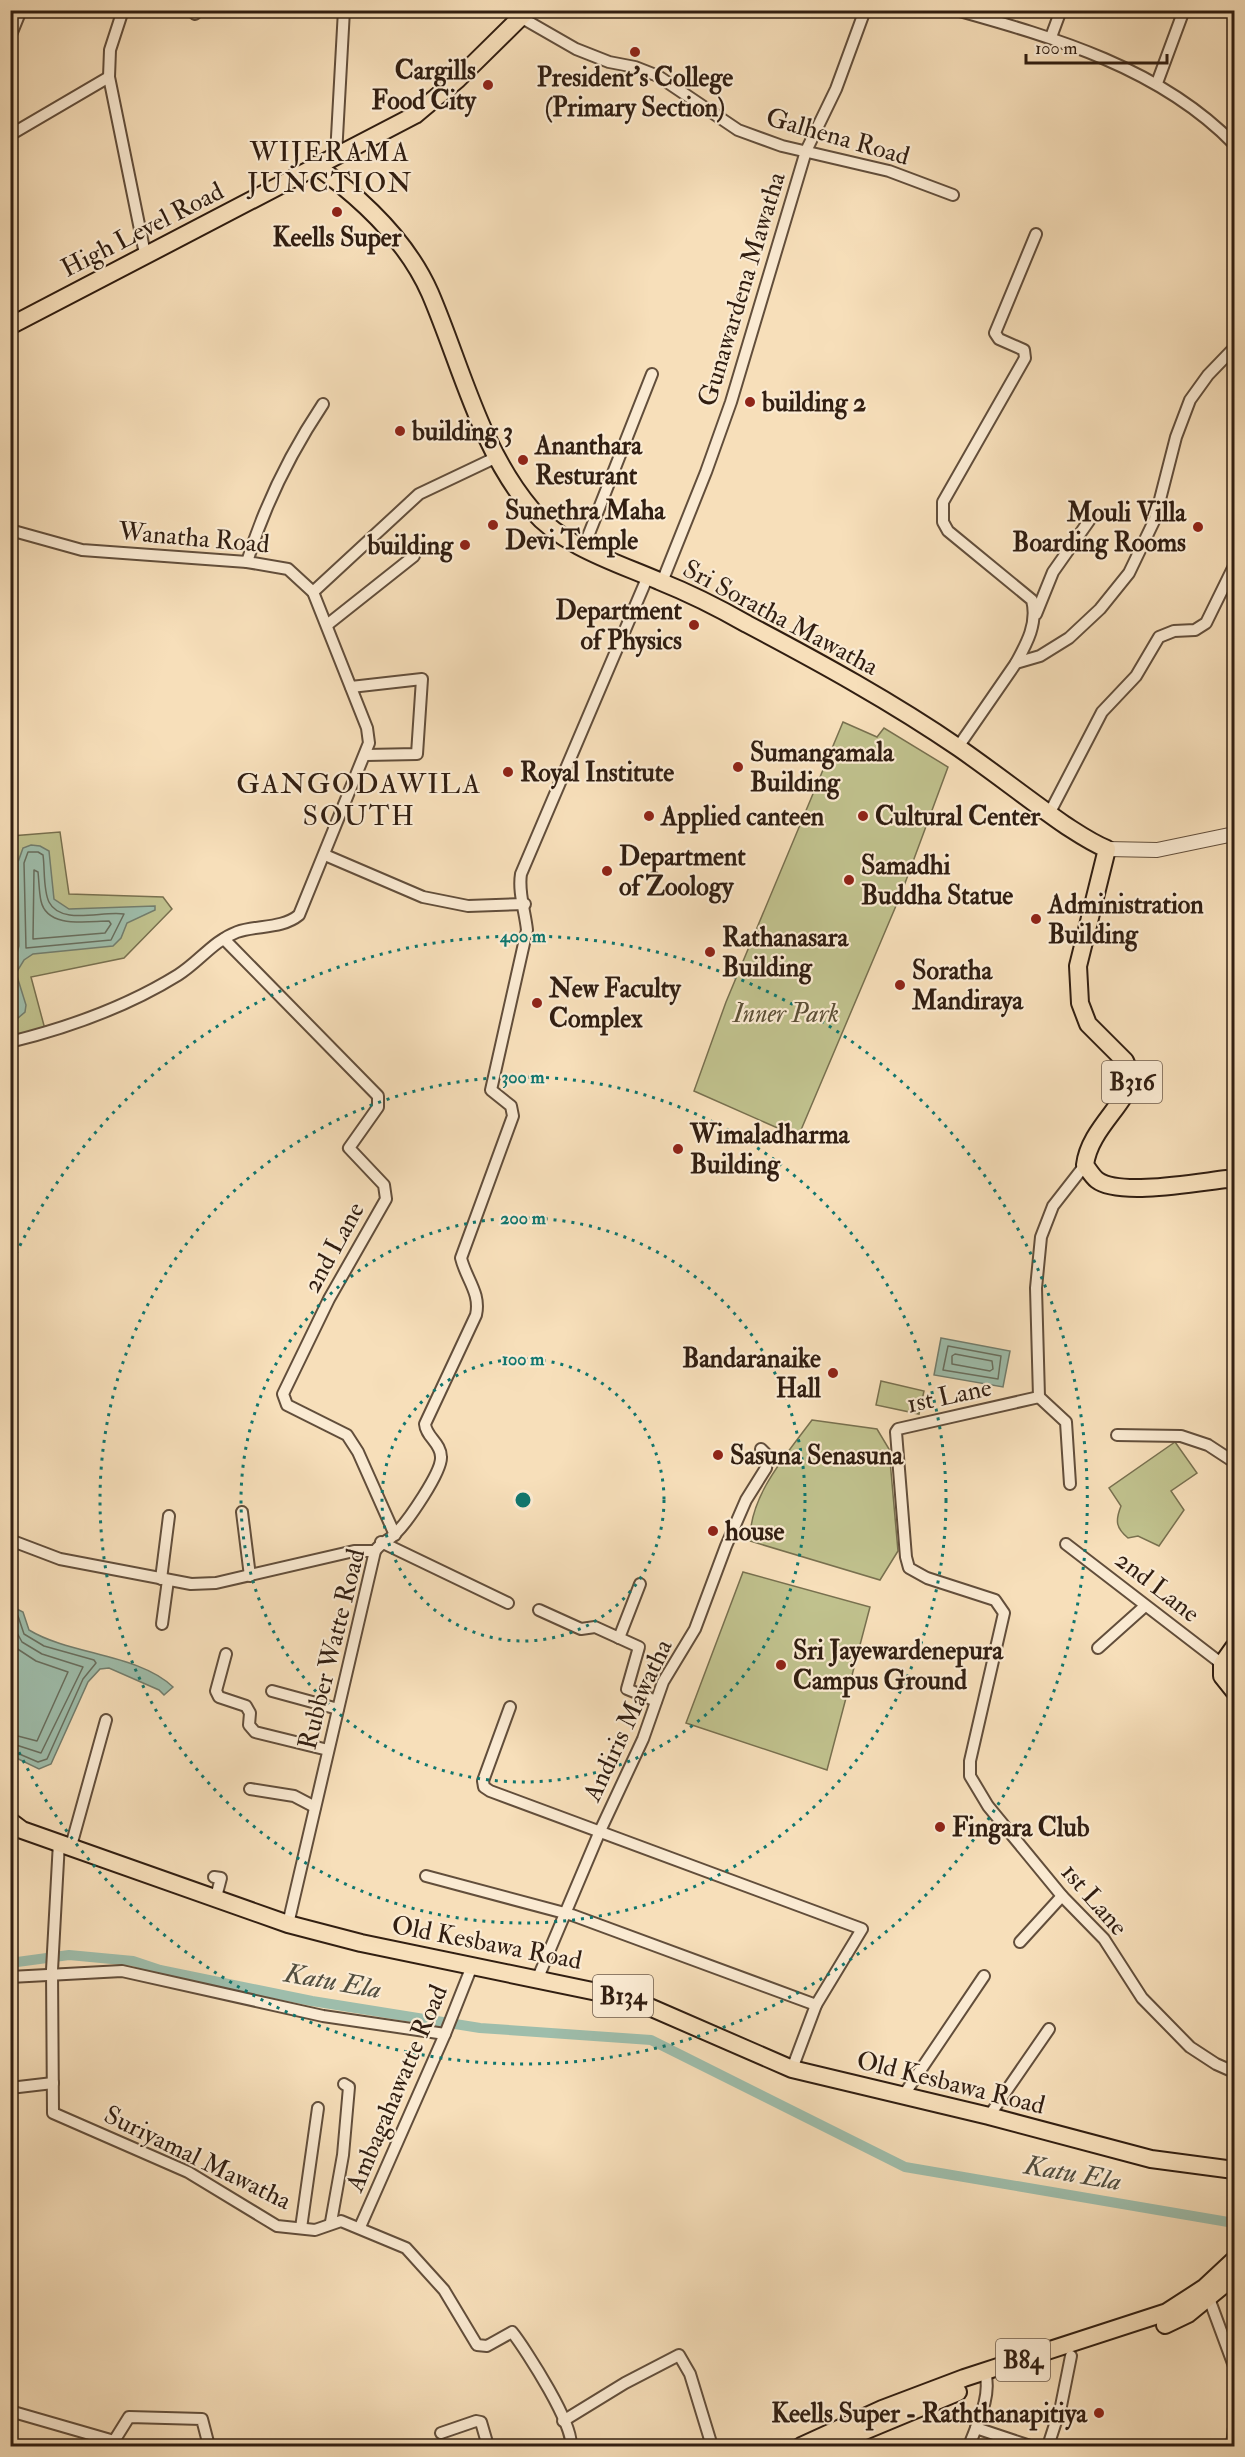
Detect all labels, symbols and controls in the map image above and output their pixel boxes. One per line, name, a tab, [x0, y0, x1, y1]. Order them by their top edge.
scale bar	[1026, 27, 1167, 65]
text: 100 m	[1035, 37, 1078, 60]
marker: President's College (Primary Section)	[628, 45, 642, 59]
place label: Cargills Food City	[372, 55, 478, 118]
place label: President's College (Primary Section)	[537, 62, 733, 125]
marker: Cargills Food City	[481, 78, 495, 92]
street label: Galhena Road	[762, 101, 913, 173]
district label: WIJERAMA JUNCTION	[246, 136, 413, 200]
street label: Gunawardena Mawatha	[691, 168, 793, 410]
street label: High Level Road	[56, 175, 229, 285]
marker: Keells Super	[330, 205, 344, 219]
place label: Keells Super	[273, 222, 402, 255]
place label: building 2	[761, 387, 866, 420]
marker: building 2	[743, 395, 757, 409]
place label: building 3	[411, 416, 513, 449]
marker: building 3	[393, 424, 407, 438]
place label: Ananthara Resturant	[534, 430, 643, 492]
marker: Ananthara Resturant	[516, 453, 530, 467]
place label: Sunethra Maha Devi Temple	[505, 495, 666, 558]
place label: Mouli Villa Boarding Rooms	[1012, 497, 1187, 560]
street label: Wanatha Road	[116, 515, 271, 561]
marker: Sunethra Maha Devi Temple	[486, 518, 500, 532]
marker: Mouli Villa Boarding Rooms	[1191, 520, 1205, 534]
place label: building	[366, 530, 454, 563]
marker: building	[458, 538, 472, 552]
street label: Sri Soratha Mawatha	[677, 553, 884, 683]
place label: Department of Physics	[555, 595, 683, 658]
marker: Department of Physics	[687, 618, 701, 632]
place label: Sumangamala Building	[750, 737, 895, 800]
place label: Royal Institute	[520, 757, 674, 790]
marker: Sumangamala Building	[731, 760, 745, 774]
marker: Royal Institute	[501, 765, 515, 779]
district label: GANGODAWILA SOUTH	[236, 767, 482, 834]
place label: Applied canteen	[660, 801, 825, 834]
place label: Cultural Center	[875, 801, 1041, 833]
marker: Applied canteen	[642, 809, 656, 823]
marker: Cultural Center	[856, 809, 870, 823]
place label: Department of Zoology	[619, 841, 746, 904]
place label: Samadhi Buddha Statue	[861, 850, 1013, 912]
marker: Department of Zoology	[600, 864, 614, 878]
marker: Samadhi Buddha Statue	[842, 873, 856, 887]
place label: Administration Building	[1047, 889, 1204, 952]
marker: Administration Building	[1029, 912, 1043, 926]
place label: Rathanasara Building	[722, 922, 849, 985]
text: 400 m	[499, 925, 547, 948]
marker: Rathanasara Building	[703, 945, 717, 959]
place label: Soratha Mandiraya	[911, 955, 1024, 1018]
place label: New Faculty Complex	[548, 973, 682, 1036]
marker: Soratha Mandiraya	[893, 978, 907, 992]
marker: New Faculty Complex	[530, 996, 544, 1010]
park label: Inner Park	[731, 998, 839, 1030]
road number: B316	[1102, 1061, 1162, 1103]
text: 300 m	[501, 1066, 546, 1089]
place label: Wimaladharma Building	[689, 1119, 851, 1182]
marker: Wimaladharma Building	[671, 1142, 685, 1156]
street label: 2nd Lane	[296, 1197, 372, 1298]
text: 200 m	[500, 1207, 547, 1230]
place label: Bandaranaike Hall	[682, 1343, 821, 1405]
text: 100 m	[502, 1348, 545, 1371]
marker: Bandaranaike Hall	[826, 1366, 840, 1380]
street label: 1st Lane	[904, 1371, 995, 1421]
place label: Sasuna Senasuna	[730, 1440, 904, 1472]
marker: Sasuna Senasuna	[711, 1448, 725, 1462]
centre of rings	[513, 1490, 533, 1510]
place label: house	[725, 1516, 785, 1548]
marker: house	[706, 1524, 720, 1538]
street label: 2nd Lane	[1109, 1544, 1206, 1630]
street label: Rubber Watte Road	[292, 1545, 372, 1753]
street label: Andiris Mawatha	[576, 1634, 680, 1808]
place label: Sri Jayewardenepura Campus Ground	[793, 1635, 1004, 1698]
marker: Sri Jayewardenepura Campus Ground	[774, 1658, 788, 1672]
place label: Fingara Club	[952, 1812, 1090, 1845]
marker: Fingara Club	[933, 1820, 947, 1834]
street label: 1st Lane	[1054, 1857, 1135, 1943]
street label: Old Kesbawa Road	[389, 1909, 585, 1977]
water label: Katu Ela	[280, 1956, 384, 2006]
road number: B134	[593, 1975, 653, 2017]
street label: Ambagahawatte Road	[338, 1980, 455, 2198]
street label: Old Kesbawa Road	[853, 2044, 1048, 2122]
street label: Suriyamal Mawatha	[99, 2099, 297, 2217]
water label: Katu Ela	[1020, 2148, 1124, 2198]
road number: B84	[996, 2339, 1050, 2381]
place label: Keells Super - Raththanapitiya	[771, 2398, 1088, 2431]
marker: Keells Super - Raththanapitiya	[1092, 2406, 1106, 2420]

